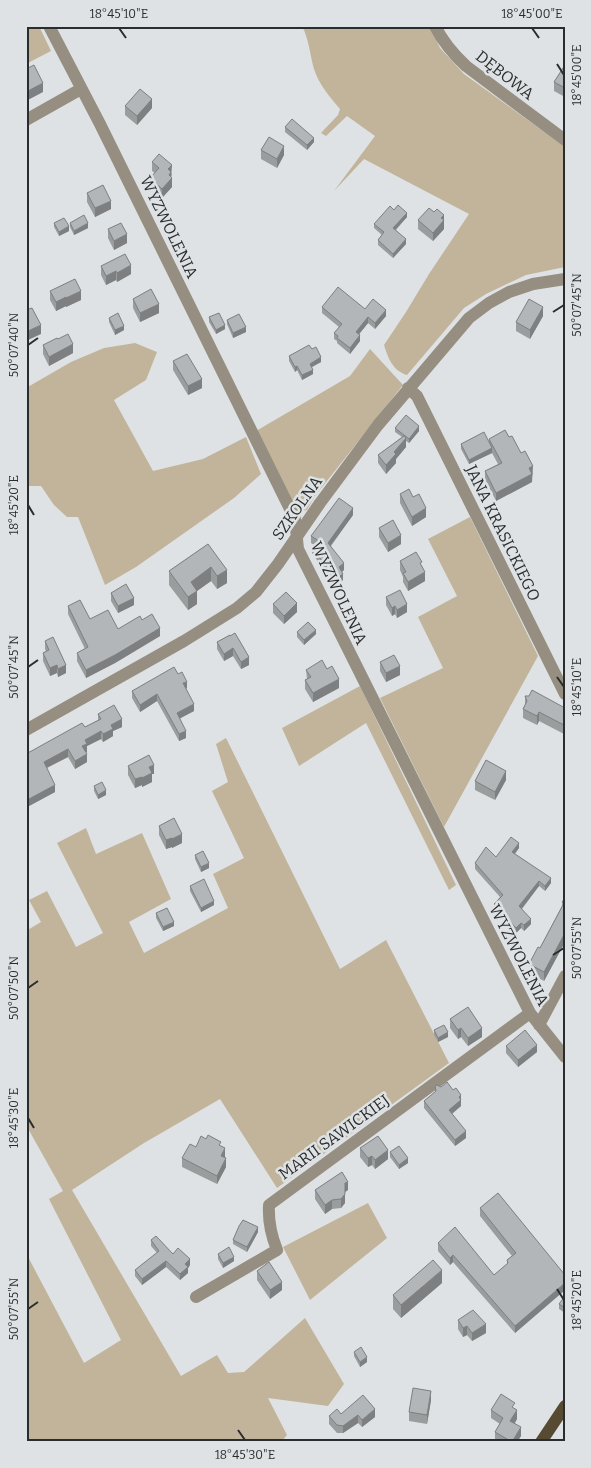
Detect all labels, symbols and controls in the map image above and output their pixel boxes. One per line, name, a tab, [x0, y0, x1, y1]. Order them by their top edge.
text: 18°45'10"E	[90, 7, 148, 21]
text: 18°45'00"E	[501, 7, 563, 21]
text: 18°45'00"E	[570, 44, 584, 106]
street label: DĘBOWA	[472, 46, 538, 104]
street label: WYZWOLENIA	[136, 173, 202, 282]
text: 50°07'45"N	[570, 273, 584, 337]
text: 50°07'40"N	[7, 312, 21, 377]
street label: JANA KRASICKIEGO	[461, 461, 544, 604]
street label: SZKOLNA	[268, 472, 326, 544]
text: 18°45'20"E	[7, 475, 21, 535]
street label: WYZWOLENIA	[307, 539, 371, 648]
text: 50°07'45"N	[7, 635, 21, 699]
text: 18°45'10"E	[570, 658, 584, 716]
street label: WYZWOLENIA	[485, 901, 553, 1009]
text: 50°07'55"N	[570, 916, 584, 979]
text: 50°07'50"N	[7, 956, 21, 1020]
text: 18°45'30"E	[7, 1088, 21, 1148]
street label: MARII SAWICKIEJ	[275, 1090, 393, 1184]
text: 18°45'20"E	[570, 1270, 584, 1330]
text: 50°07'55"N	[7, 1277, 21, 1340]
text: 18°45'30"E	[215, 1448, 275, 1462]

